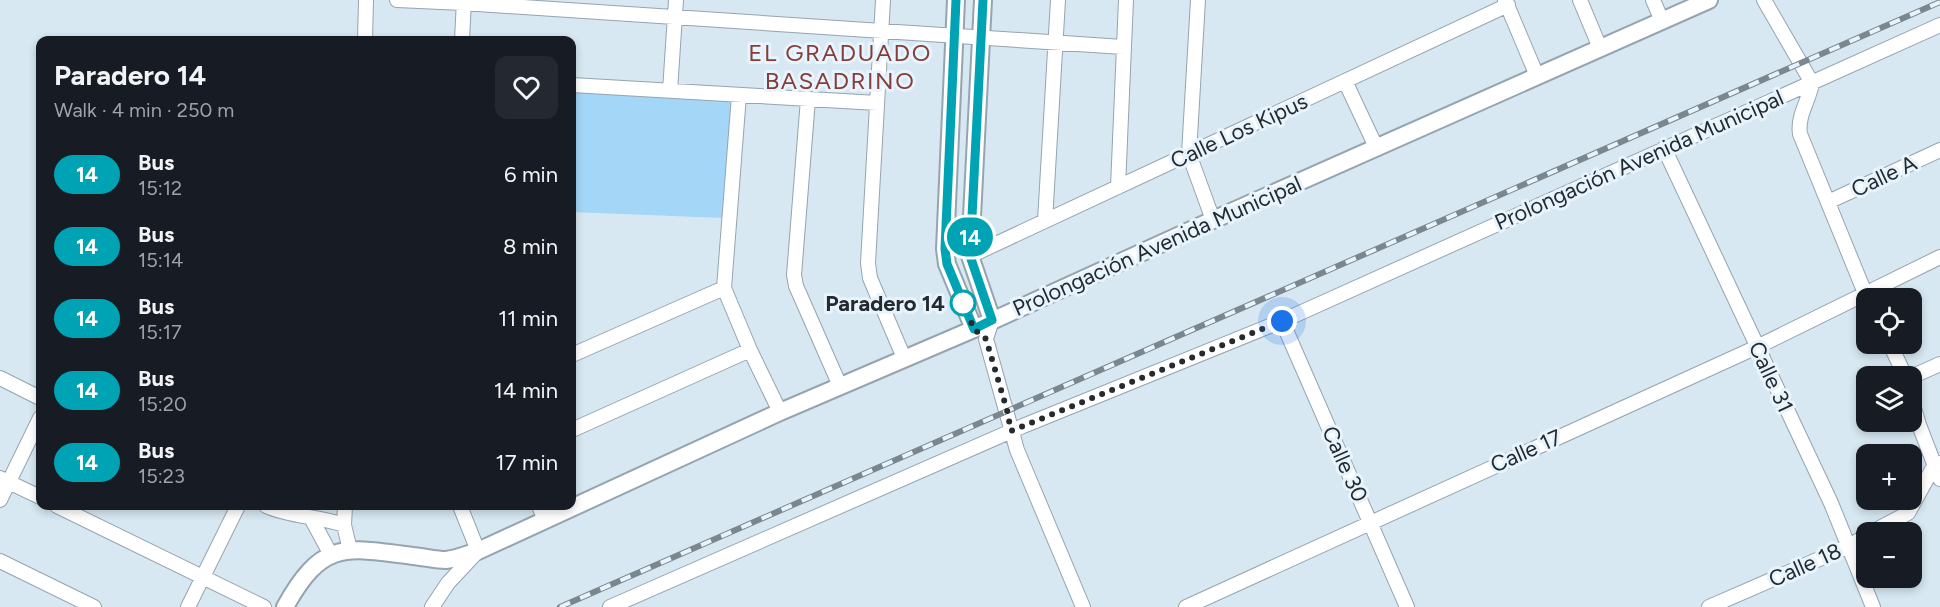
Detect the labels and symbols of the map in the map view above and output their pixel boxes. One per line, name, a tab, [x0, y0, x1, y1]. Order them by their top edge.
district label: EL GRADUADO BASADRINO	[748, 38, 932, 95]
street label: Prolongación Avenida Municipal	[1490, 84, 1788, 236]
street label: Calle Los Kipus	[1166, 87, 1312, 175]
street label: Calle A	[1847, 149, 1921, 203]
street label: Prolongación Avenida Municipal	[1008, 170, 1306, 322]
line badge: 14	[943, 218, 997, 256]
place label: Paradero 14	[825, 290, 945, 317]
marker: Paradero 14	[950, 290, 976, 316]
your location	[1267, 306, 1297, 336]
street label: Calle 31	[1743, 337, 1799, 417]
street label: Calle 30	[1316, 422, 1374, 506]
street label: Calle 17	[1486, 423, 1566, 479]
street label: Calle 18	[1764, 537, 1846, 593]

